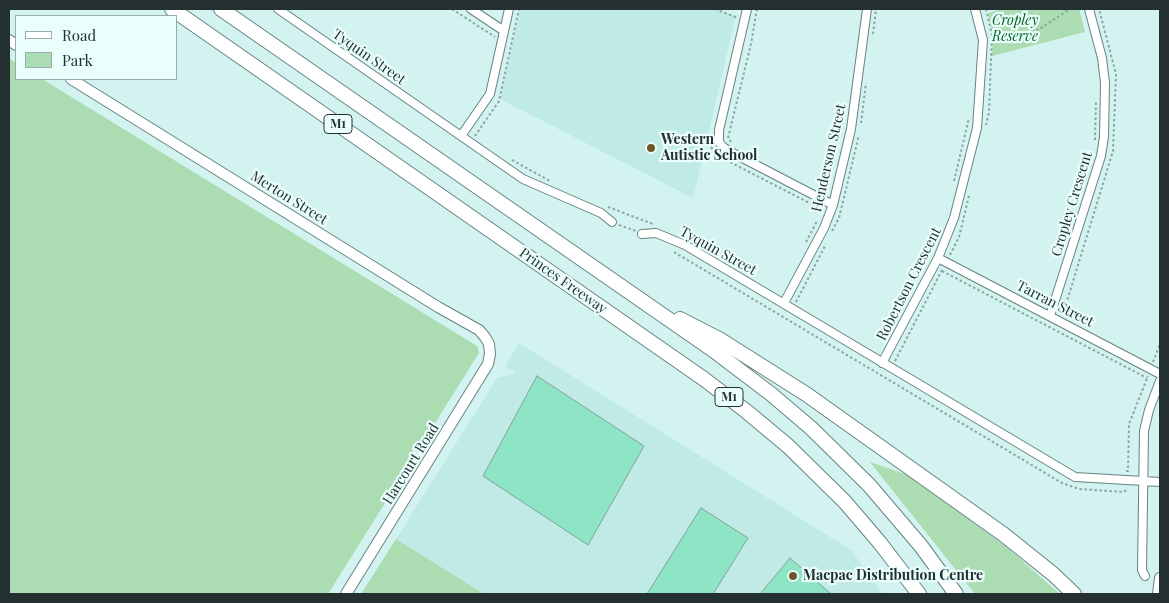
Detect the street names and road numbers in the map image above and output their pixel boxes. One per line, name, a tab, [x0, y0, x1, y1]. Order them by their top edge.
street label: Tyquin Street	[329, 26, 409, 88]
street label: Henderson Street	[808, 102, 850, 214]
road number: M1	[324, 115, 352, 134]
street label: Cropley Crescent	[1048, 149, 1096, 259]
street label: Merton Street	[248, 168, 330, 228]
street label: Tyquin Street	[677, 223, 759, 279]
street label: Robertson Crescent	[873, 225, 945, 343]
street label: Princes Freeway	[516, 245, 610, 317]
street label: Tarran Street	[1014, 277, 1096, 331]
road number: M1	[715, 388, 743, 407]
street label: Harcourt Road	[379, 420, 443, 508]

